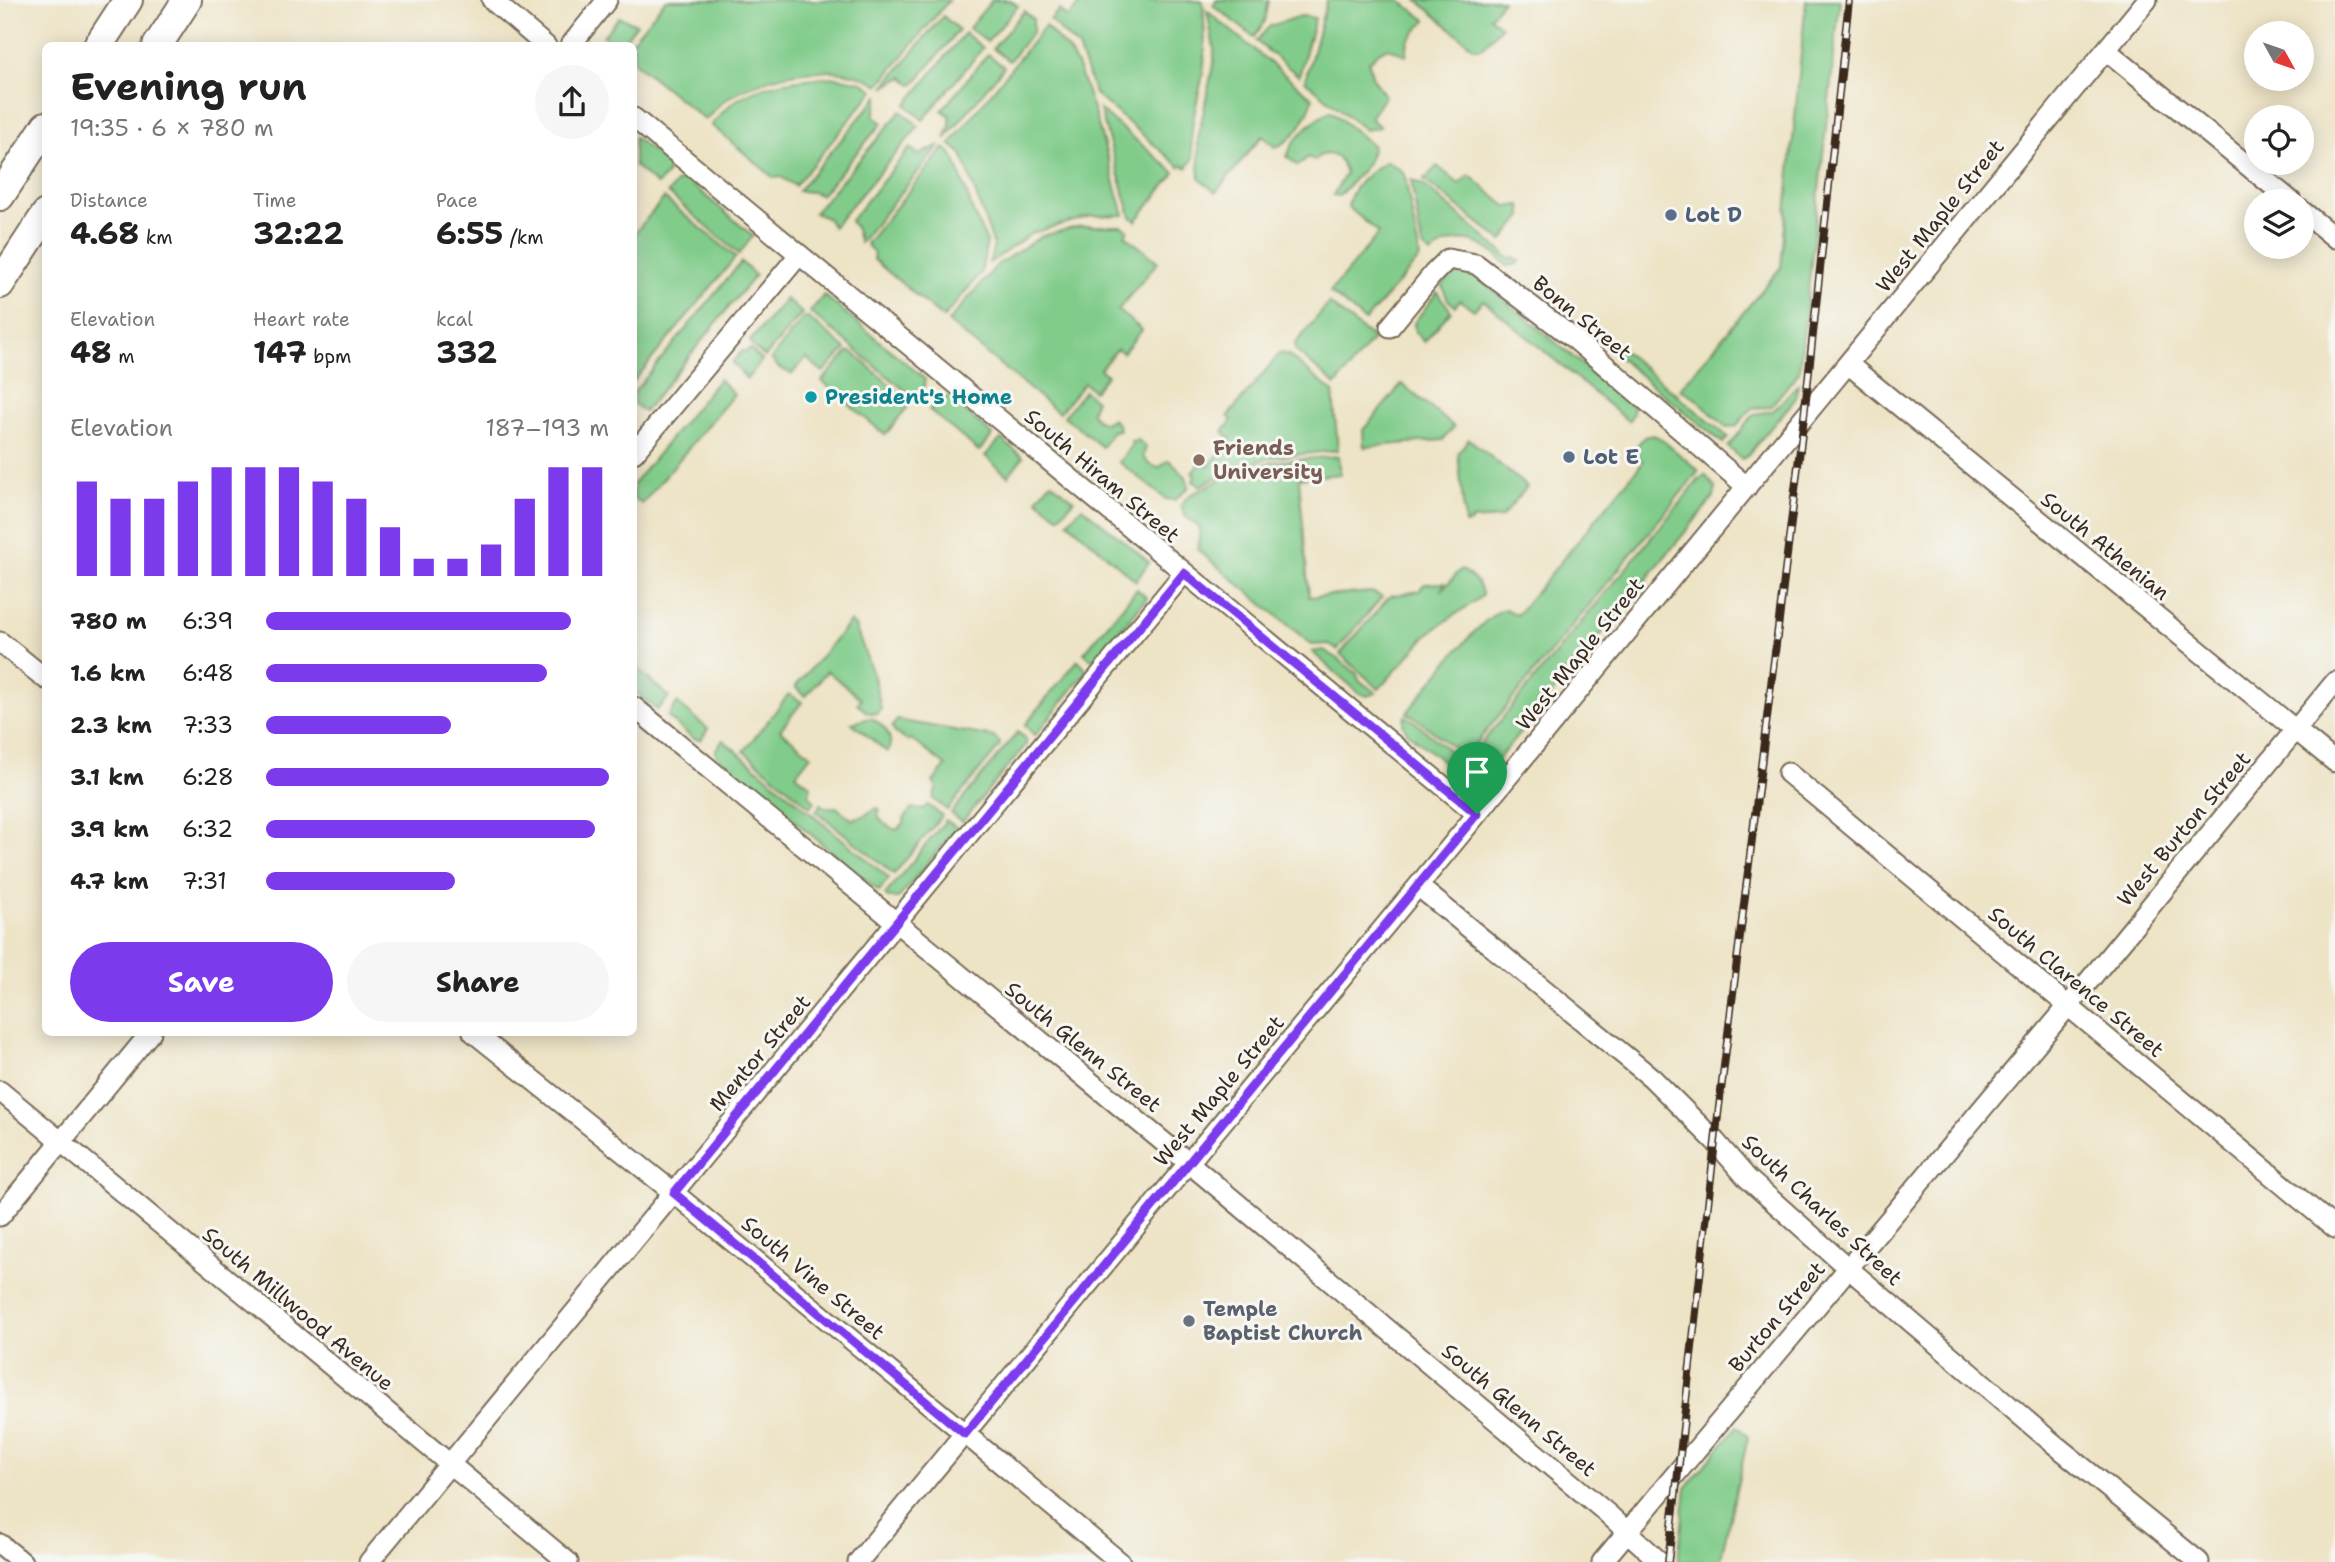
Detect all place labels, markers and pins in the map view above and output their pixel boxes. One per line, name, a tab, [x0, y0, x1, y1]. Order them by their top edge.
place label: Lot D	[1685, 201, 1742, 229]
marker: Lot D	[1663, 207, 1679, 223]
place label: President's Home	[825, 383, 1012, 411]
marker: President's Home	[803, 389, 819, 405]
place label: Friends University	[1213, 434, 1323, 486]
place label: Lot E	[1583, 443, 1639, 471]
marker: Lot E	[1561, 449, 1577, 465]
marker: Friends University	[1191, 452, 1207, 468]
pin	[1447, 742, 1507, 814]
place label: Temple Baptist Church	[1203, 1295, 1363, 1347]
marker: Temple Baptist Church	[1181, 1313, 1197, 1329]

